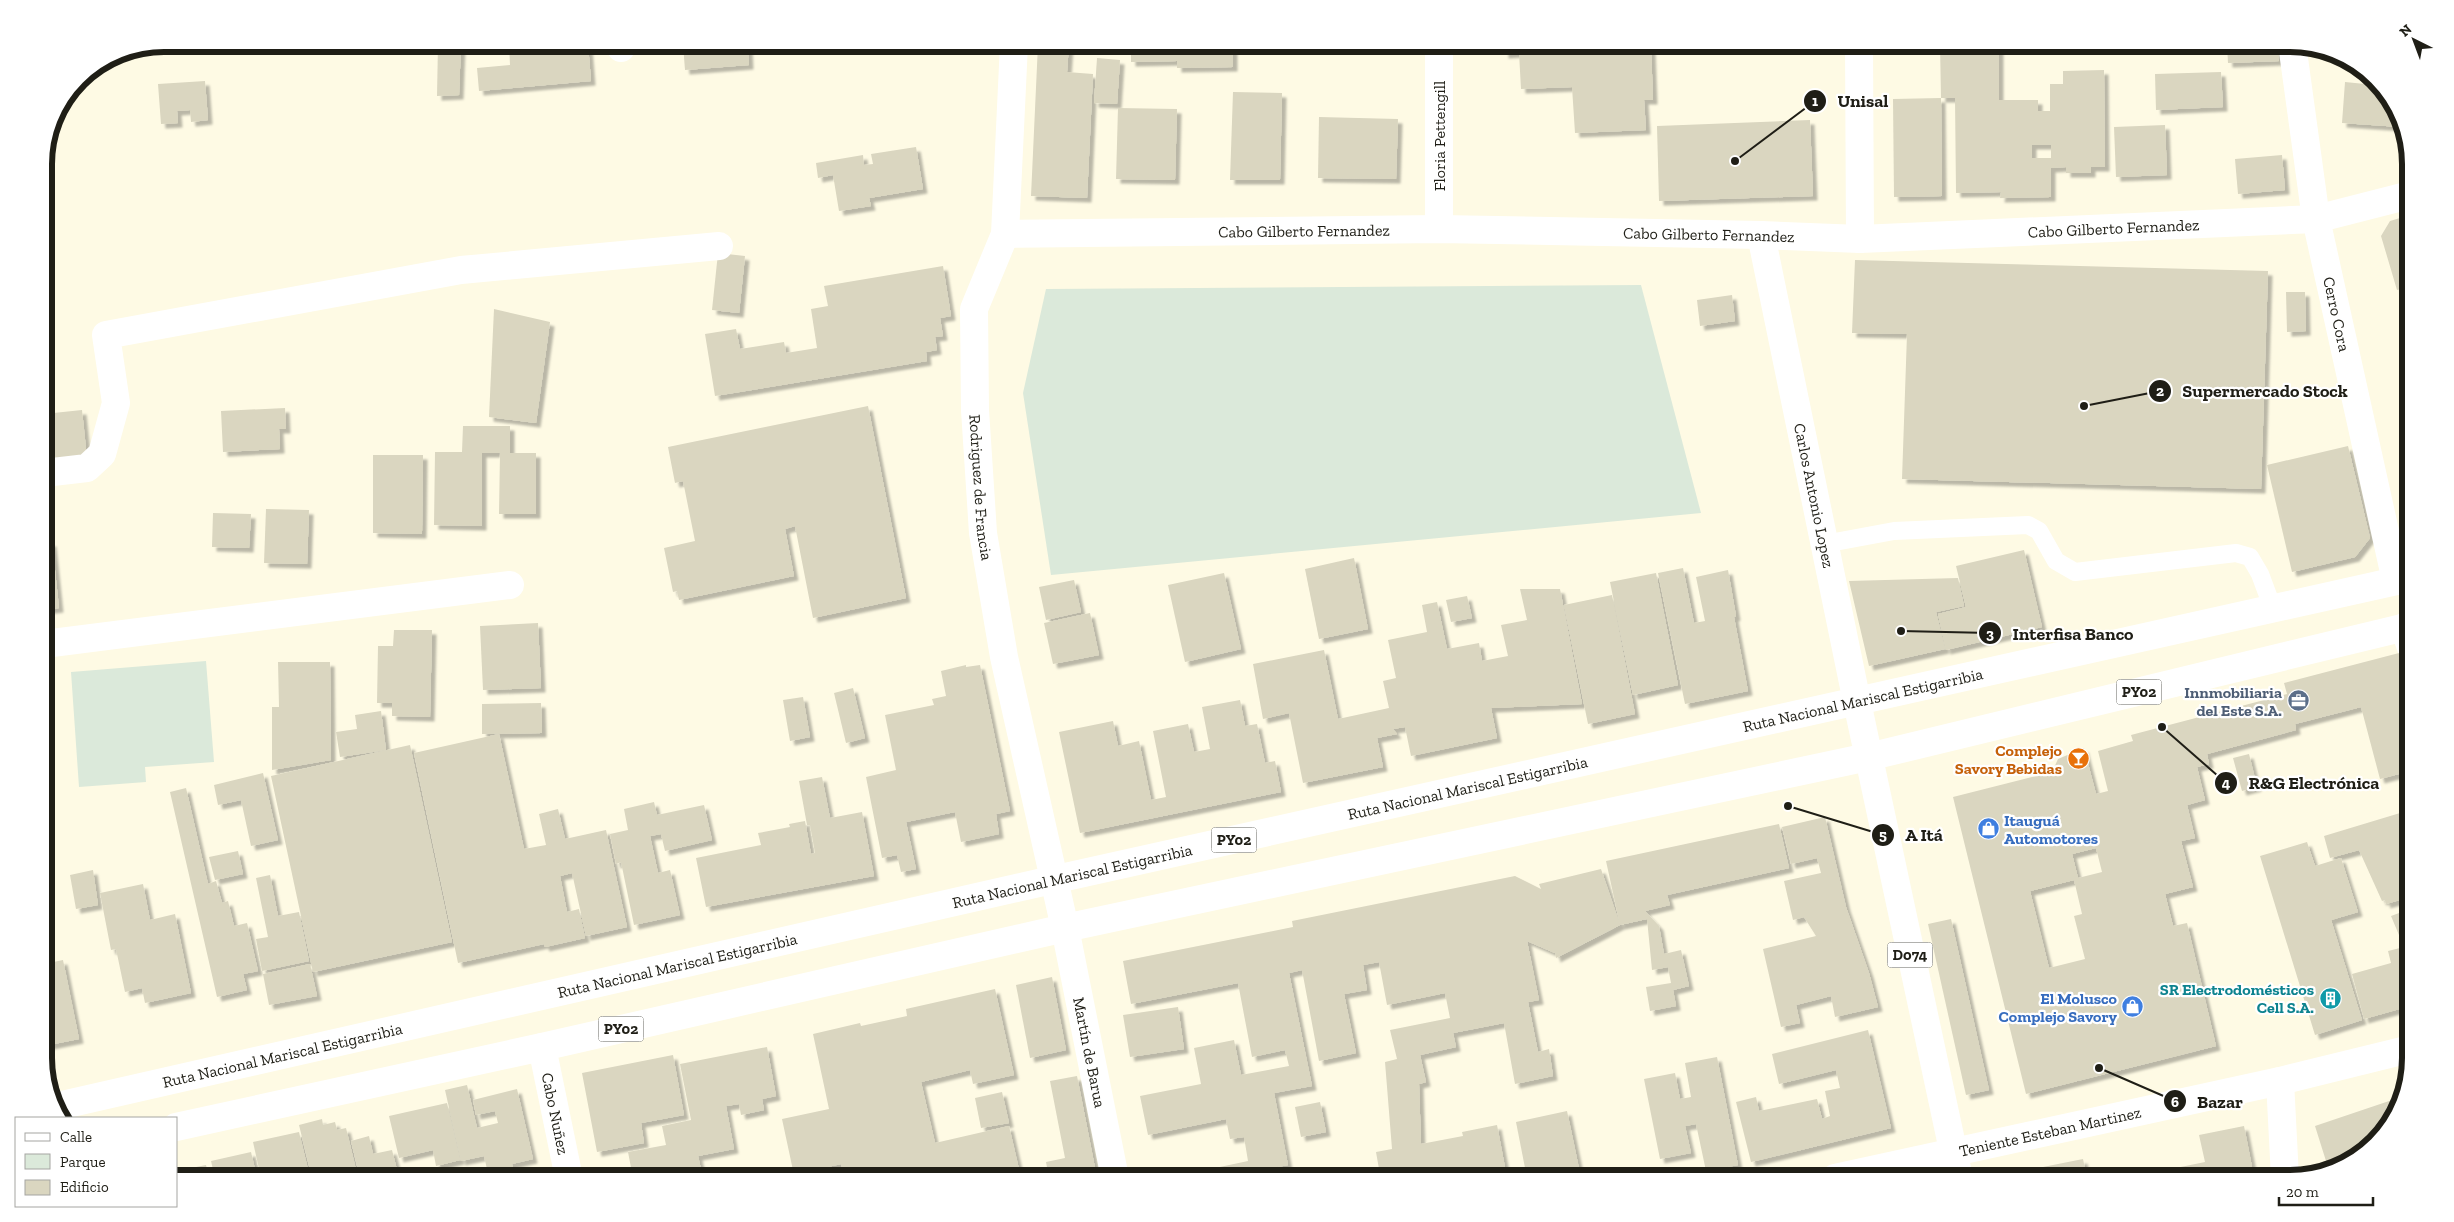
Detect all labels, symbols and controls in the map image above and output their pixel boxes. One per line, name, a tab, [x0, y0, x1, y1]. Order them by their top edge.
north arrow	[2389, 15, 2439, 65]
text: N	[2396, 21, 2416, 41]
street label: Floria Pettengill	[1430, 81, 1449, 191]
callout: Unisal	[1803, 84, 1899, 117]
text: Unisal	[1838, 90, 1889, 112]
text: 1	[1812, 92, 1818, 110]
street label: Cabo Gilberto Fernandez	[2027, 215, 2200, 242]
street label: Cabo Gilberto Fernandez	[1218, 221, 1390, 242]
street label: Cabo Gilberto Fernandez	[1623, 223, 1795, 246]
street label: Cerro Cora	[2319, 275, 2354, 354]
callout: Supermercado Stock	[2147, 374, 2358, 407]
text: Supermercado Stock	[2182, 380, 2348, 402]
text: 2	[2156, 382, 2164, 400]
street label: Rodriguez de Francia	[965, 414, 997, 562]
street label: Carlos Antonio Lopez	[1790, 422, 1838, 570]
callout: Interfisa Banco	[1977, 617, 2143, 650]
text: Interfisa Banco	[2012, 623, 2134, 645]
text: 3	[1986, 625, 1994, 643]
street label: Ruta Nacional Mariscal Estigarribia	[1741, 664, 1985, 736]
road number: PY02	[2116, 680, 2162, 704]
place label: Innmobiliaria del Este S.A.	[2184, 683, 2282, 720]
office icon: Innmobiliaria del Este S.A.	[2286, 689, 2310, 713]
place label: Complejo Savory Bebidas	[1955, 741, 2063, 778]
bar icon: Complejo Savory Bebidas	[2066, 747, 2090, 771]
street label: Ruta Nacional Mariscal Estigarribia	[1346, 752, 1590, 824]
callout: R&G Electrónica	[2213, 766, 2389, 799]
text: R&G Electrónica	[2249, 772, 2379, 794]
text: 4	[2222, 774, 2231, 792]
place label: Itauguá Automotores	[2004, 811, 2098, 848]
shop icon: Itauguá Automotores	[1976, 817, 2000, 841]
callout: A Itá	[1870, 818, 1953, 851]
text: A Itá	[1905, 824, 1943, 846]
text: 5	[1879, 826, 1887, 844]
road number: PY02	[1212, 828, 1256, 852]
street label: Ruta Nacional Mariscal Estigarribia	[951, 840, 1194, 912]
street label: Ruta Nacional Mariscal Estigarribia	[556, 929, 799, 1002]
road number: D074	[1888, 942, 1932, 968]
place label: SR Electrodomésticos Cell S.A.	[2160, 980, 2314, 1017]
building icon: SR Electrodomésticos Cell S.A.	[2318, 986, 2342, 1010]
place label: El Molusco Complejo Savory	[1999, 989, 2118, 1026]
street label: Martín de Barua	[1069, 995, 1110, 1110]
shop icon: El Molusco Complejo Savory	[2121, 995, 2145, 1019]
road number: PY02	[598, 1016, 644, 1042]
street label: Ruta Nacional Mariscal Estigarribia	[161, 1019, 404, 1092]
street label: Cabo Nuñez	[538, 1071, 573, 1156]
callout: Bazar	[2162, 1085, 2253, 1118]
text: Bazar	[2197, 1091, 2243, 1113]
text: 6	[2171, 1093, 2179, 1111]
street label: Teniente Esteban Martinez	[1957, 1103, 2143, 1161]
legend	[15, 1117, 178, 1207]
text: Calle	[60, 1128, 92, 1146]
text: Parque	[60, 1153, 106, 1171]
scale bar	[2279, 1174, 2373, 1206]
text: Edificio	[60, 1178, 109, 1196]
text: 20 m	[2286, 1183, 2319, 1201]

